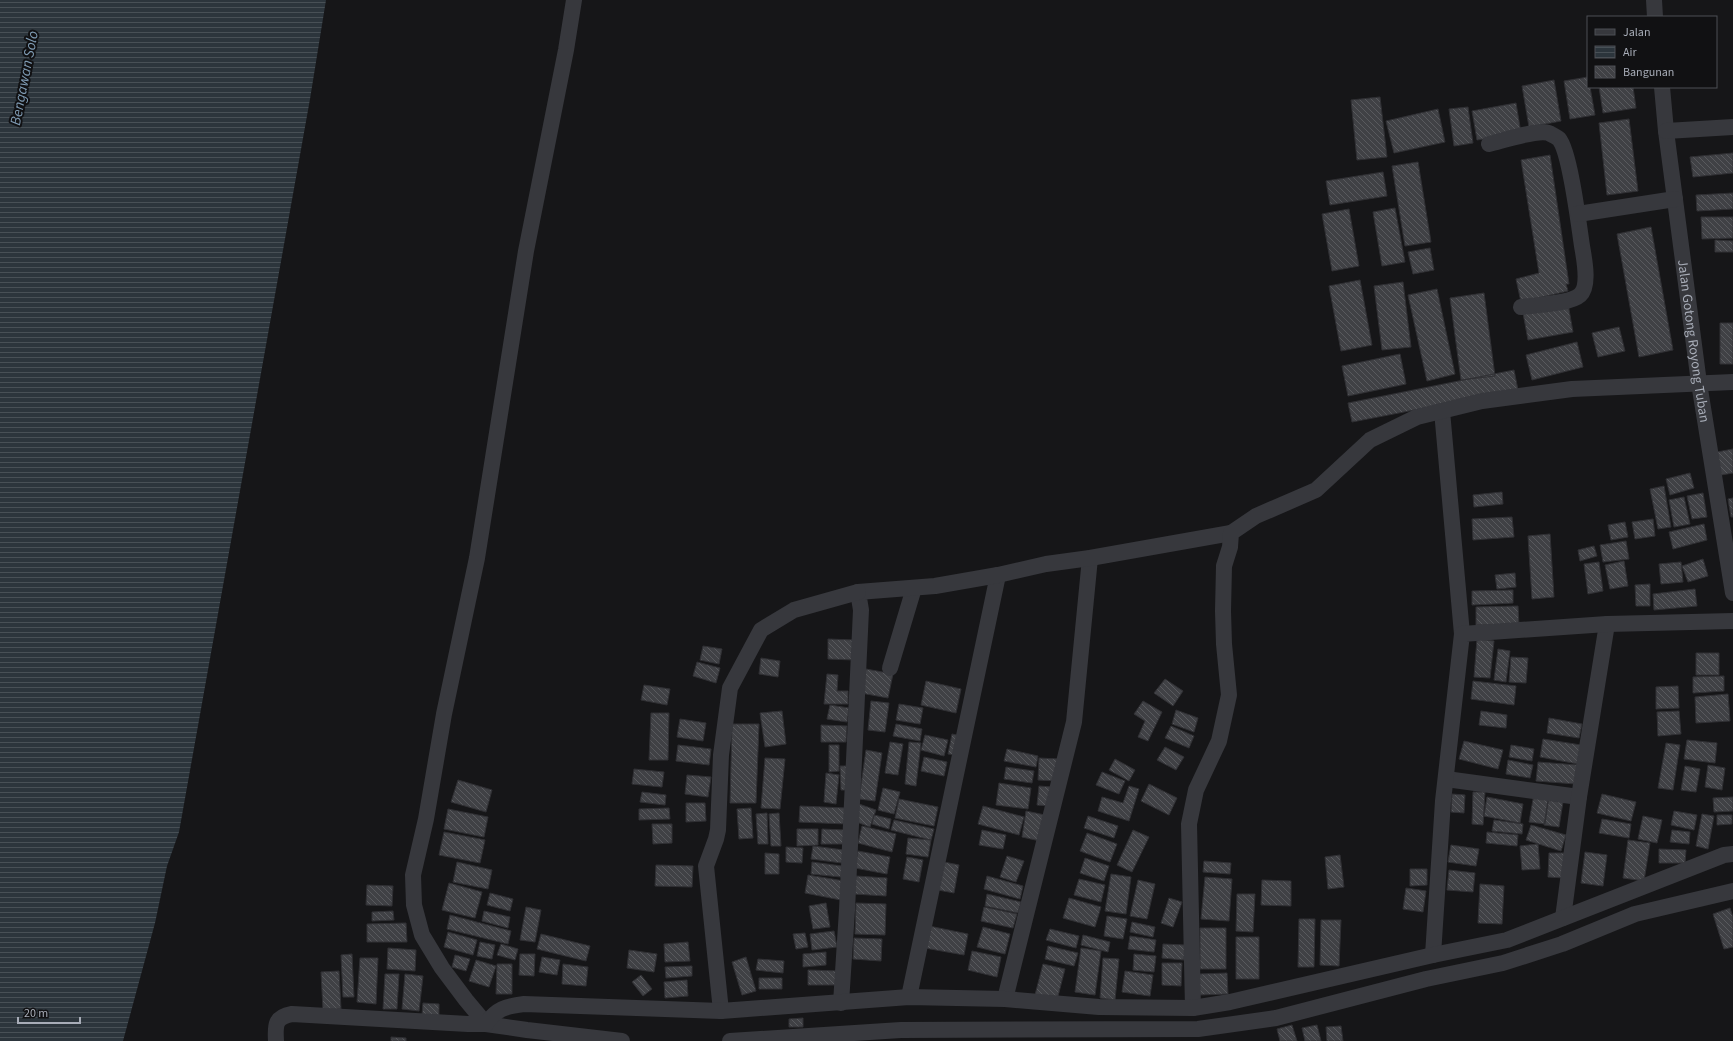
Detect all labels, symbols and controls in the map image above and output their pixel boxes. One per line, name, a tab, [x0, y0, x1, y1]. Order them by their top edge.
legend	[1587, 16, 1717, 88]
text: Jalan	[1623, 24, 1650, 41]
water label: Bengawan Solo	[5, 29, 44, 127]
text: Air	[1623, 44, 1637, 61]
text: Bangunan	[1623, 64, 1674, 81]
street label: Jalan Gotong Royong Tuban	[1672, 258, 1714, 424]
scale bar	[18, 999, 80, 1025]
text: 20 m	[24, 1005, 48, 1022]

